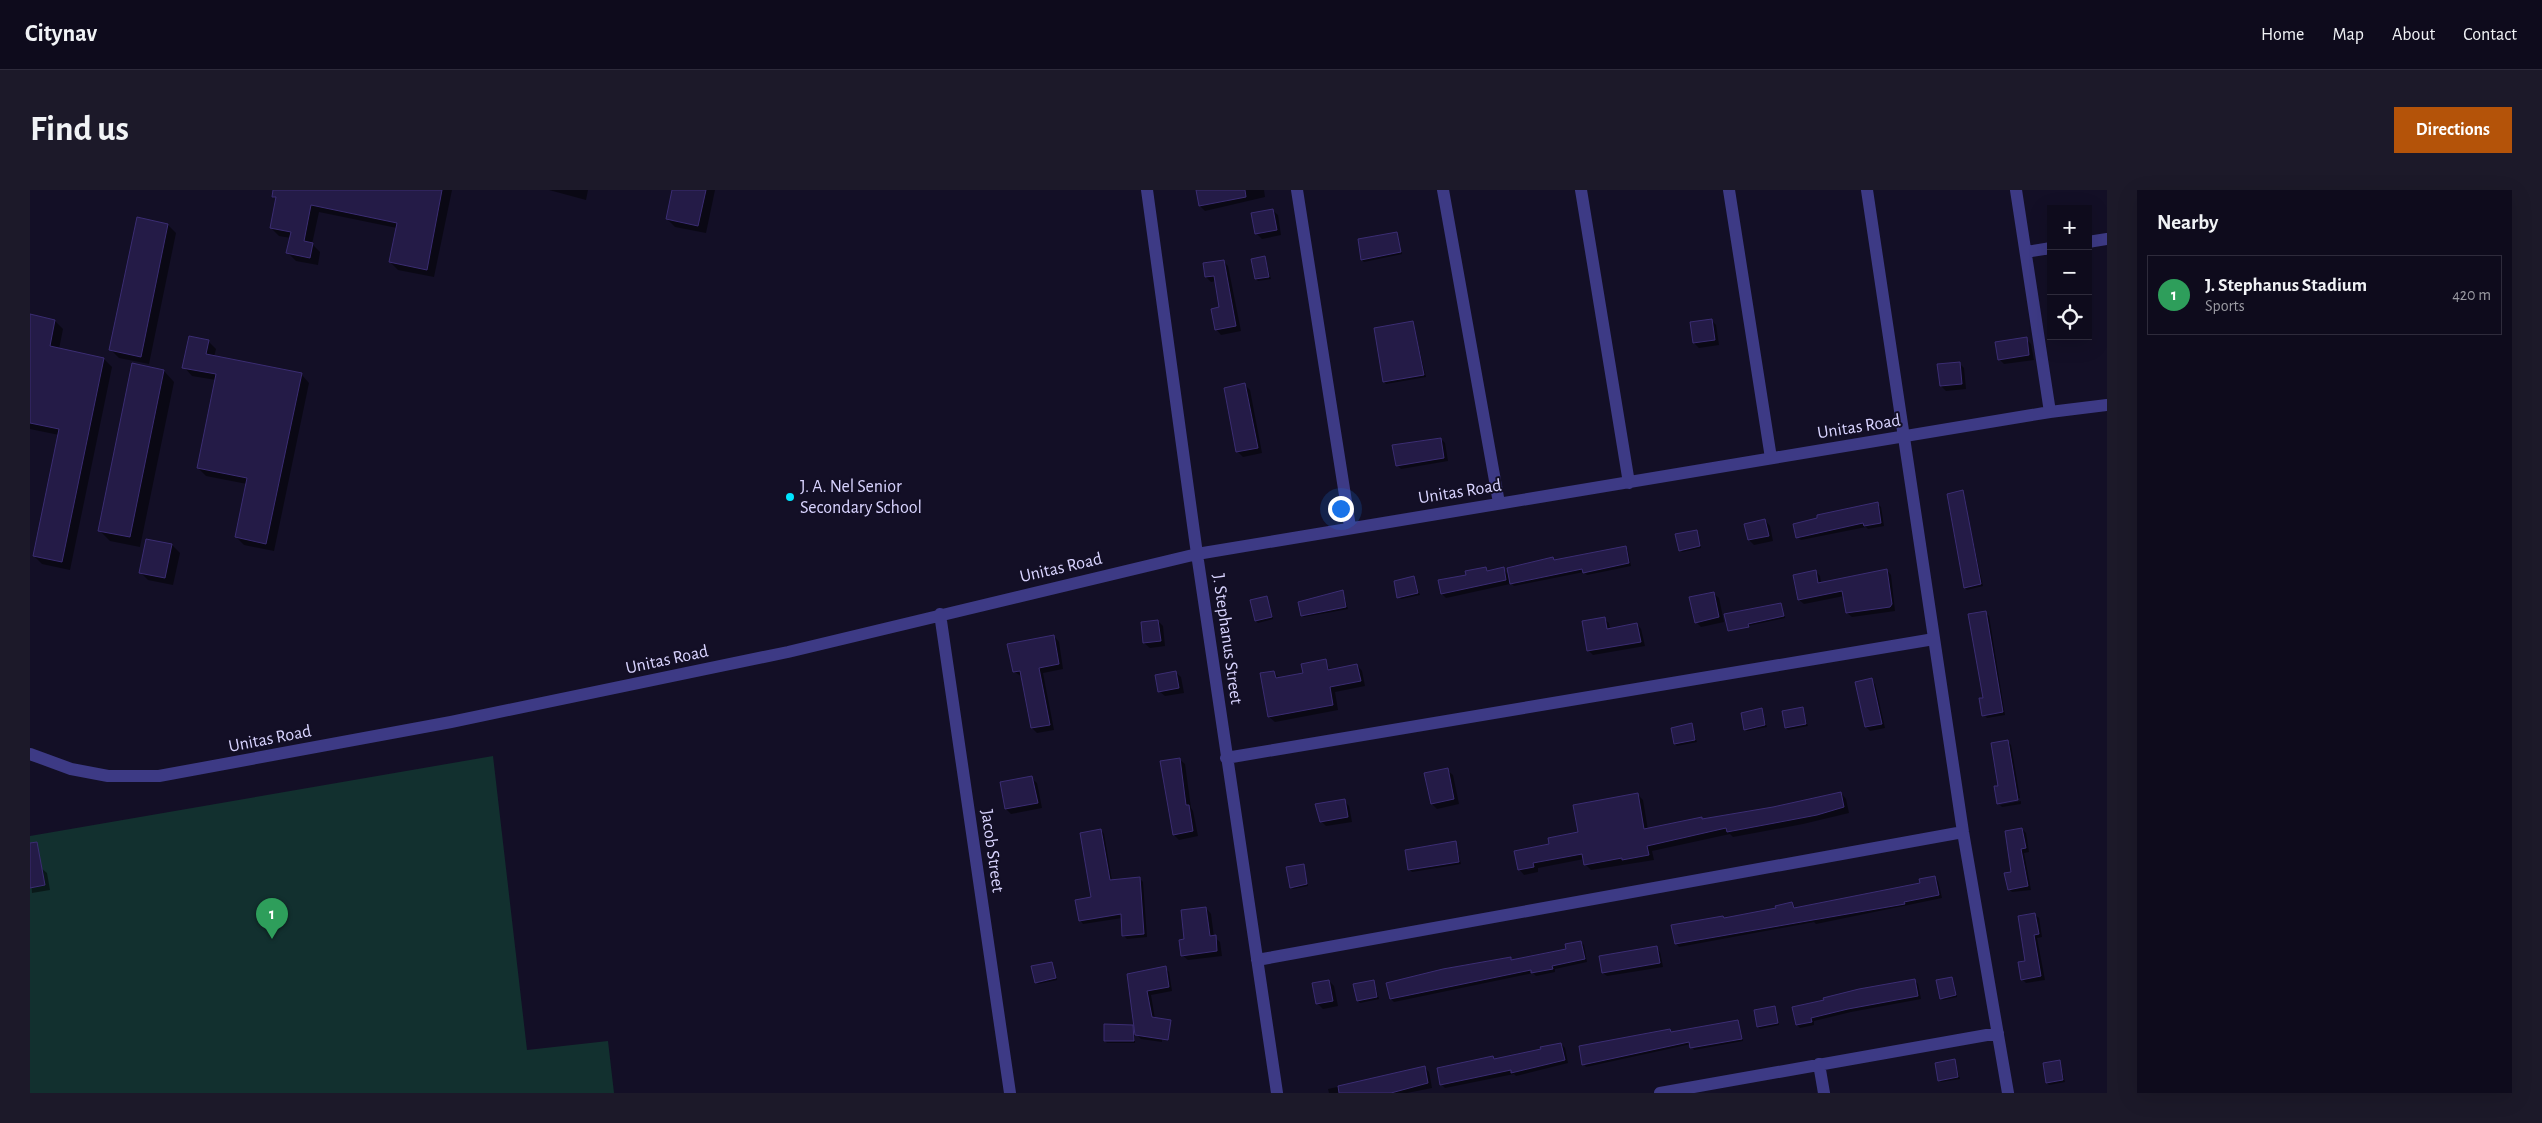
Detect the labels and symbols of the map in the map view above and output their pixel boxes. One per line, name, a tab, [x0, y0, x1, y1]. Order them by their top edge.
street label: Unitas Road	[1816, 412, 1902, 442]
street label: Unitas Road	[1417, 477, 1503, 507]
place label: J. A. Nel Senior Secondary School	[800, 478, 922, 517]
marker: J. A. Nel Senior Secondary School	[784, 491, 796, 503]
your location	[1328, 496, 1354, 522]
street label: Unitas Road	[1018, 550, 1104, 586]
street label: J. Stephanus Street	[1209, 573, 1245, 706]
street label: Unitas Road	[624, 642, 710, 678]
street label: Unitas Road	[227, 722, 313, 756]
street label: Jacob Street	[977, 808, 1007, 894]
pin: 1	[256, 898, 288, 939]

